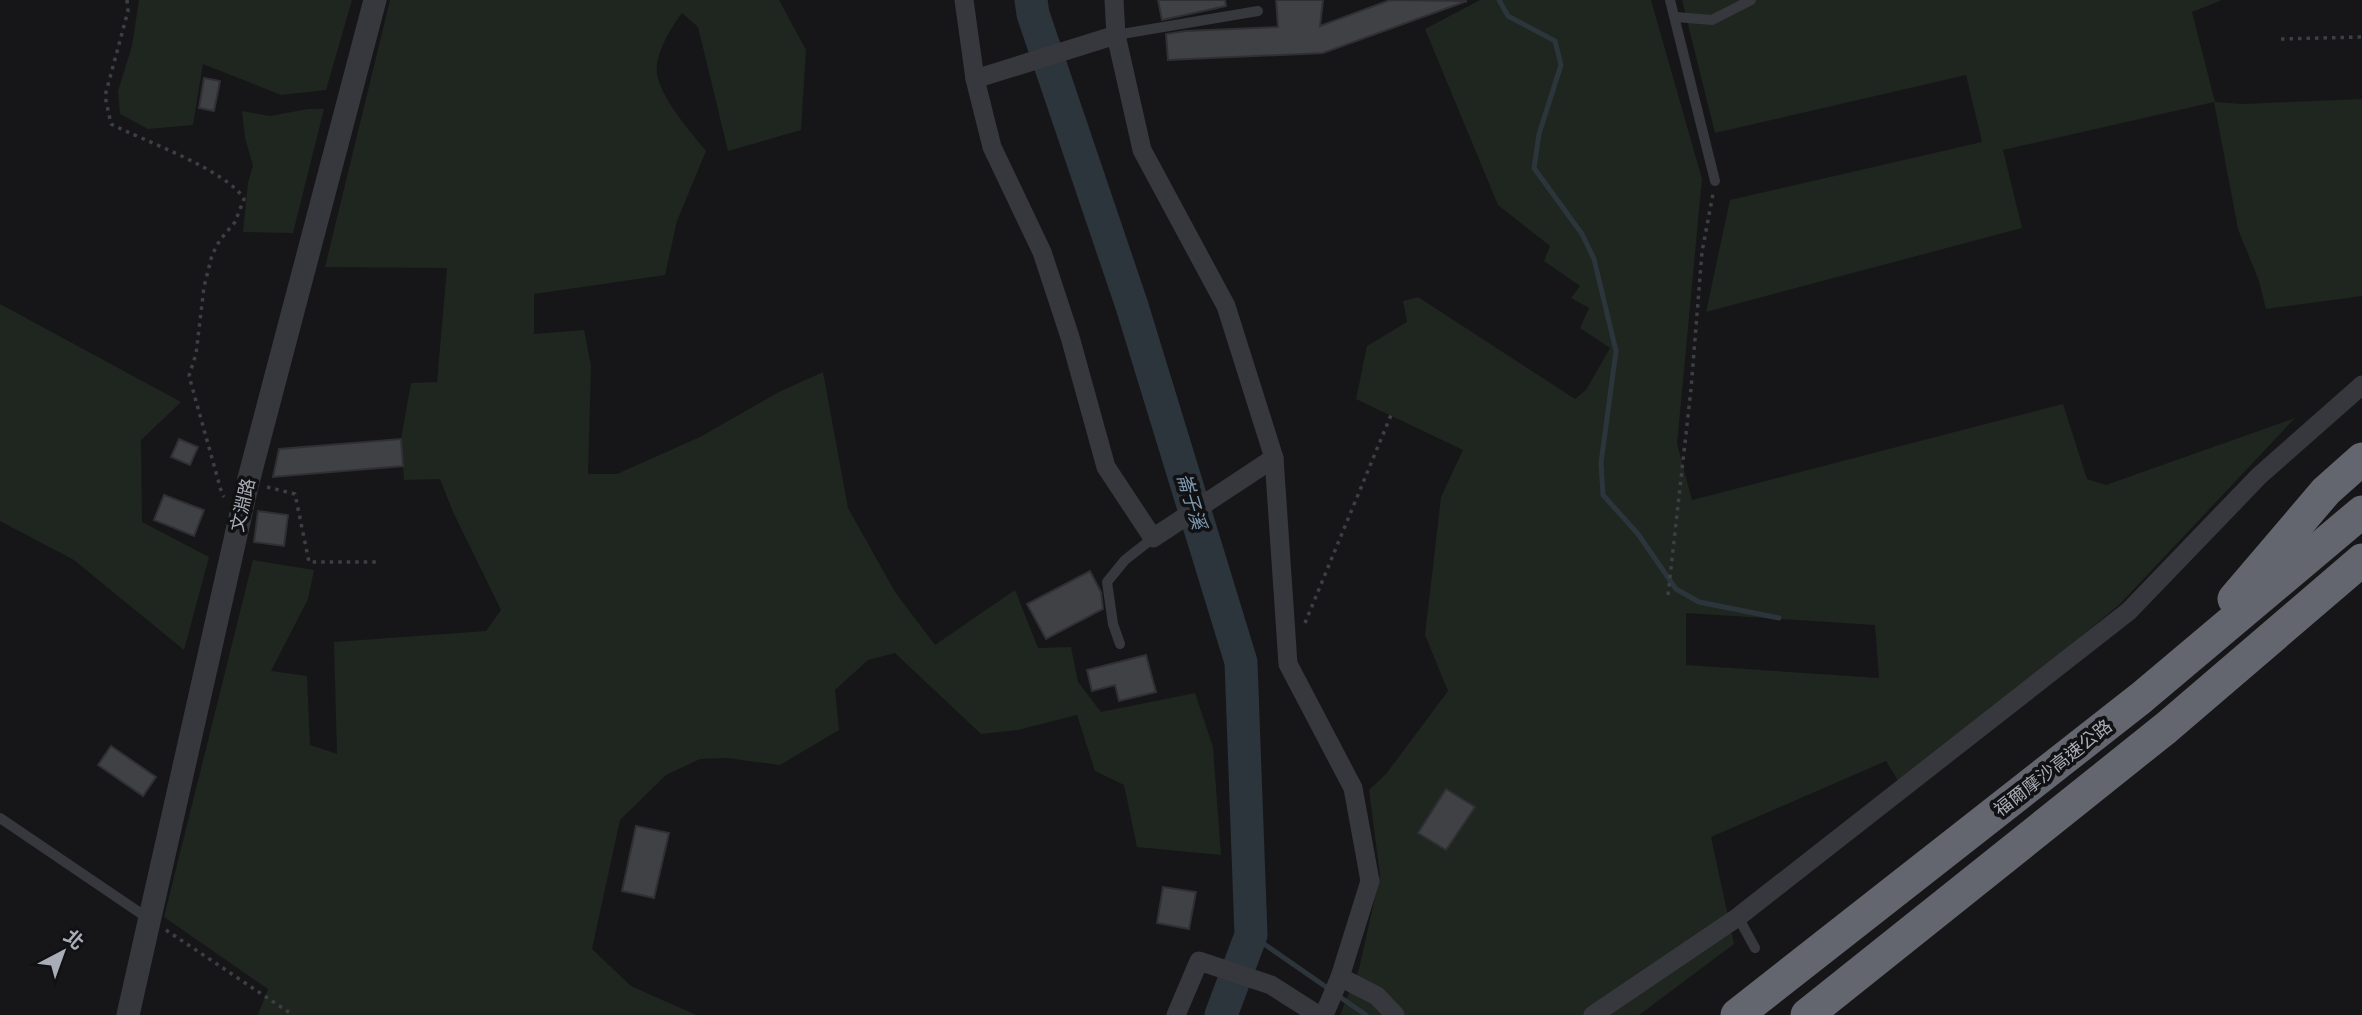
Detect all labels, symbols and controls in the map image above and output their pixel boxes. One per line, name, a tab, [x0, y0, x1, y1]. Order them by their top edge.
water label: 崙子溪	[1172, 471, 1212, 535]
street label: 文淵路	[226, 476, 260, 534]
street label: 福爾摩沙高速公路	[1989, 715, 2117, 821]
north arrow	[28, 917, 98, 987]
text: 北	[59, 925, 89, 954]

